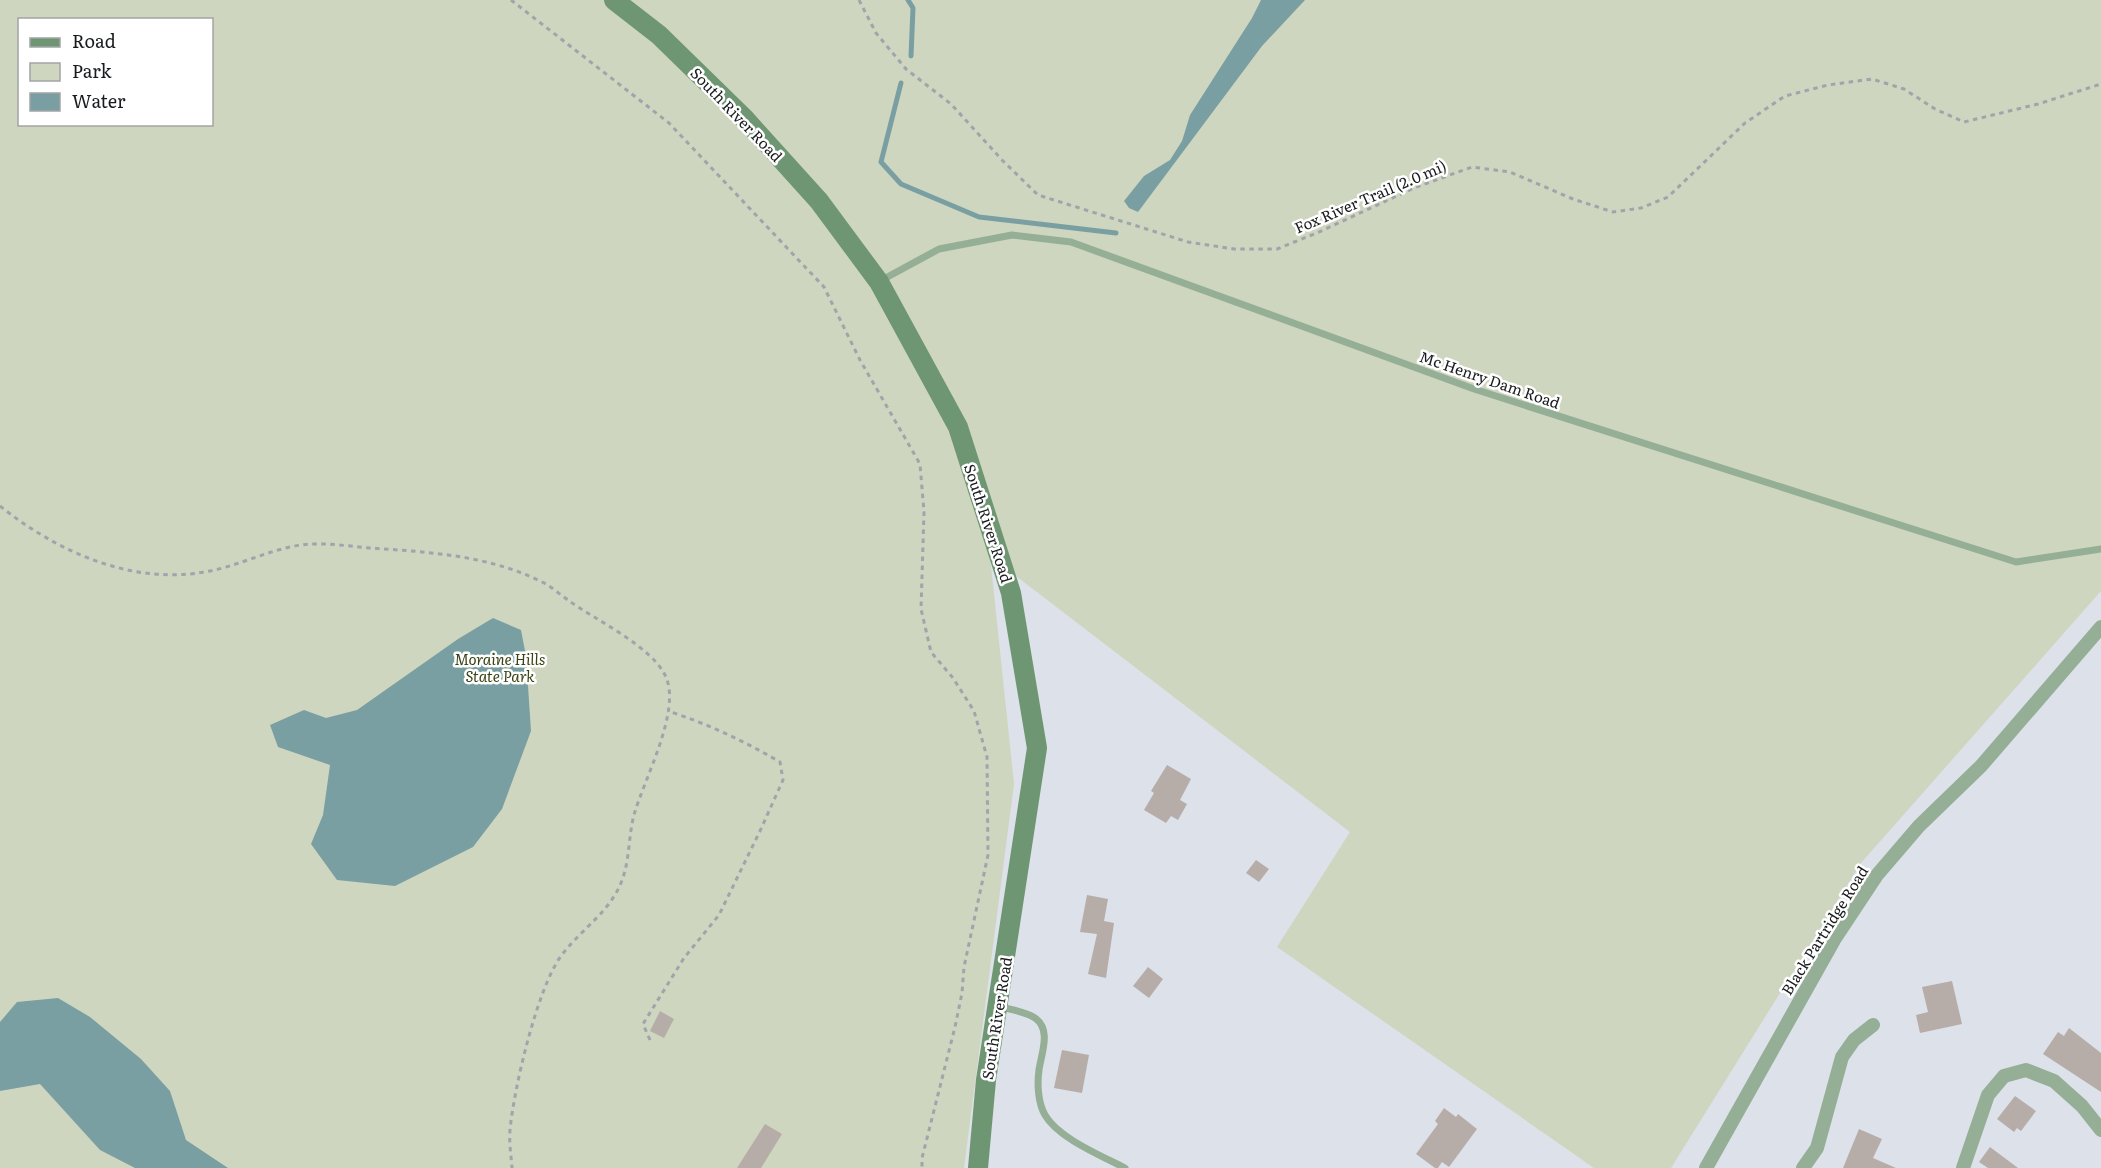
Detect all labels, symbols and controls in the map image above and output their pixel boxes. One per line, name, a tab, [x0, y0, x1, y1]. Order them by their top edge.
legend	[18, 18, 213, 126]
text: Road	[72, 27, 116, 54]
text: Park	[72, 57, 113, 84]
street label: South River Road	[686, 61, 788, 167]
text: Water	[72, 87, 126, 114]
street label: Fox River Trail (2.0 mi)	[1291, 154, 1449, 238]
street label: Mc Henry Dam Road	[1417, 344, 1563, 414]
street label: South River Road	[959, 461, 1019, 585]
park label: Moraine Hills State Park	[455, 647, 545, 687]
street label: Black Partridge Road	[1775, 861, 1873, 999]
street label: South River Road	[975, 955, 1017, 1081]

